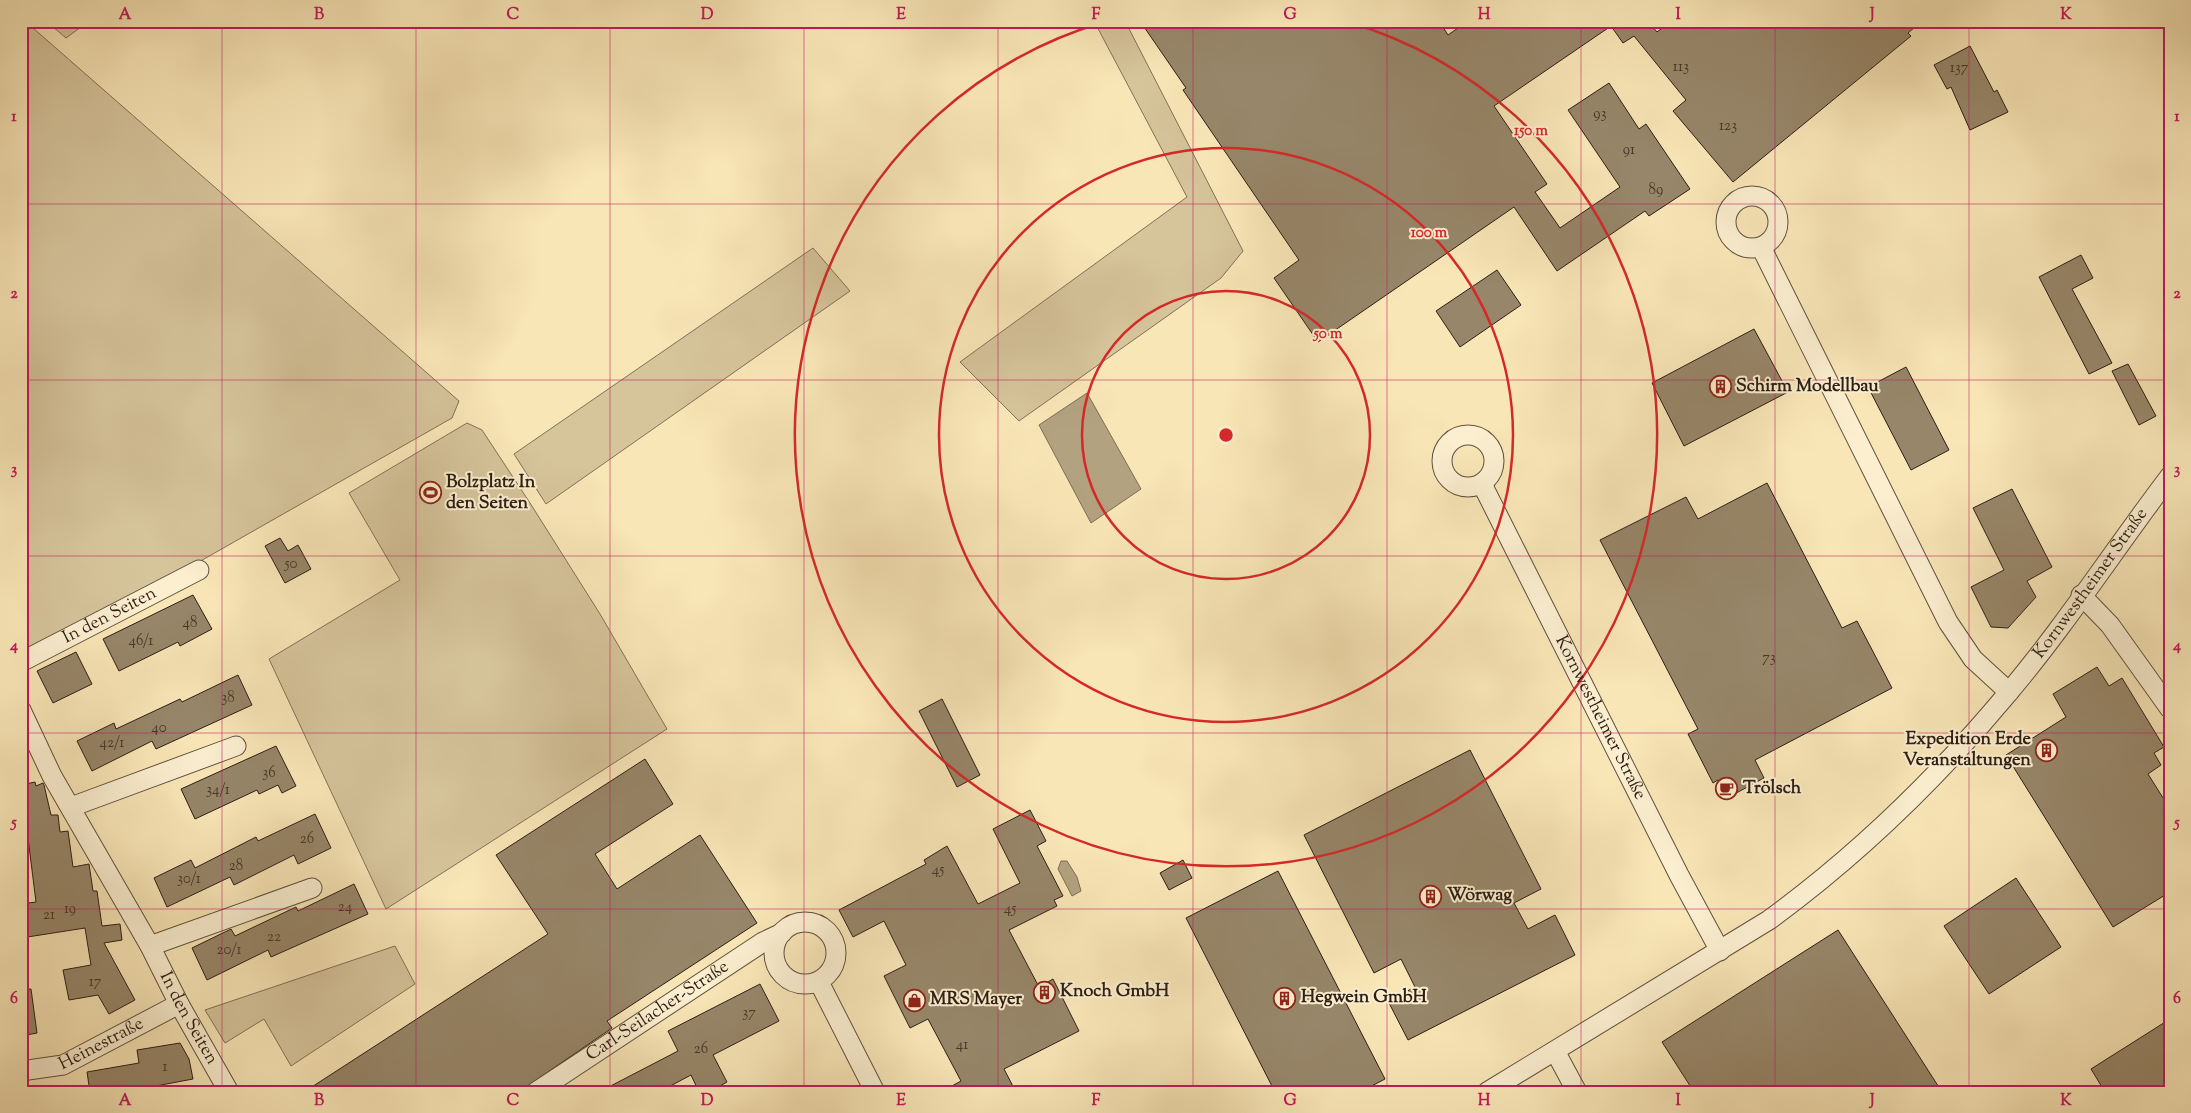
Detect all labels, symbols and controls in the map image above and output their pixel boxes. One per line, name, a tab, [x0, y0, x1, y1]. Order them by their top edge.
text: A	[119, 4, 132, 27]
text: B	[314, 4, 324, 27]
text: C	[507, 4, 520, 27]
text: D	[701, 4, 714, 27]
text: E	[896, 4, 906, 27]
text: F	[1092, 4, 1101, 27]
text: G	[1283, 4, 1297, 27]
text: H	[1478, 4, 1491, 27]
text: I	[1675, 4, 1681, 27]
text: J	[1868, 4, 1875, 27]
text: K	[2060, 4, 2072, 27]
house number: 113	[1673, 57, 1689, 78]
house number: 137	[1950, 58, 1969, 79]
house number: 93	[1593, 104, 1607, 125]
text: 1	[11, 106, 17, 129]
text: 1	[2174, 106, 2180, 129]
house number: 123	[1719, 116, 1737, 137]
text: 150 m	[1514, 121, 1548, 142]
house number: 91	[1623, 140, 1635, 161]
house number: 89	[1649, 180, 1663, 201]
text: 100 m	[1411, 223, 1448, 244]
text: 2	[10, 283, 18, 306]
text: 2	[2173, 283, 2181, 306]
text: 50 m	[1313, 324, 1343, 345]
place label: Schirm Modellbau	[1736, 374, 1879, 400]
building icon: Schirm Modellbau	[1708, 375, 1732, 399]
centre of rings	[1217, 426, 1235, 444]
text: 3	[11, 459, 18, 482]
text: 3	[2174, 459, 2181, 482]
place label: Bolzplatz In den Seiten	[446, 470, 536, 517]
sports icon: Bolzplatz In den Seiten	[418, 481, 442, 505]
street label: Kornwestheimer Straße	[2027, 503, 2155, 665]
house number: 50	[283, 554, 298, 575]
street label: In den Seiten	[58, 581, 162, 651]
house number: 48	[182, 613, 198, 634]
house number: 46/1	[129, 631, 153, 652]
street label: Kornwestheimer Straße	[1548, 631, 1652, 805]
text: 4	[9, 635, 18, 658]
text: 4	[2172, 635, 2181, 658]
house number: 73	[1762, 648, 1776, 669]
house number: 38	[221, 688, 235, 709]
house number: 40	[151, 718, 167, 739]
place label: Expedition Erde Veranstaltungen	[1903, 727, 2032, 774]
house number: 42/1	[100, 733, 124, 754]
building icon: Expedition Erde Veranstaltungen	[2035, 738, 2059, 762]
house number: 36	[262, 763, 276, 784]
place label: Trölsch	[1743, 776, 1802, 802]
cafe icon: Trölsch	[1715, 777, 1739, 801]
house number: 34/1	[206, 780, 230, 801]
text: 5	[9, 812, 17, 835]
text: 5	[2172, 812, 2180, 835]
house number: 26	[300, 829, 314, 850]
house number: 28	[229, 856, 243, 877]
house number: 45	[932, 860, 944, 881]
house number: 30/1	[177, 869, 201, 890]
place label: Wörwag	[1447, 883, 1512, 909]
building icon: Wörwag	[1419, 884, 1443, 908]
house number: 24	[338, 897, 353, 918]
house number: 19	[64, 899, 76, 920]
house number: 45	[1004, 899, 1016, 920]
house number: 21	[43, 905, 55, 926]
house number: 22	[267, 927, 281, 948]
house number: 20/1	[217, 940, 241, 961]
street label: Carl-Seilacher-Straße	[581, 955, 735, 1068]
street label: In den Seiten	[152, 968, 224, 1070]
house number: 17	[89, 972, 102, 993]
place label: Knoch GmbH	[1060, 979, 1170, 1005]
building icon: Knoch GmbH	[1032, 980, 1056, 1004]
place label: Hegwein GmbH	[1301, 985, 1428, 1011]
building icon: Hegwein GmbH	[1273, 986, 1297, 1010]
place label: MRS Mayer	[930, 987, 1022, 1013]
text: 6	[10, 988, 18, 1011]
shop icon: MRS Mayer	[902, 988, 926, 1012]
text: 6	[2173, 988, 2181, 1011]
house number: 37	[742, 1003, 756, 1024]
street label: Heinestraße	[54, 1012, 149, 1078]
house number: 41	[956, 1035, 968, 1056]
house number: 26	[694, 1039, 708, 1060]
house number: 1	[162, 1057, 168, 1078]
text: A	[119, 1090, 132, 1113]
text: B	[314, 1090, 324, 1113]
text: C	[507, 1090, 520, 1113]
text: D	[701, 1090, 714, 1113]
text: E	[896, 1090, 906, 1113]
text: F	[1092, 1090, 1101, 1113]
text: G	[1283, 1090, 1297, 1113]
text: H	[1478, 1090, 1491, 1113]
text: I	[1675, 1090, 1681, 1113]
text: J	[1868, 1090, 1875, 1113]
text: K	[2060, 1090, 2072, 1113]

